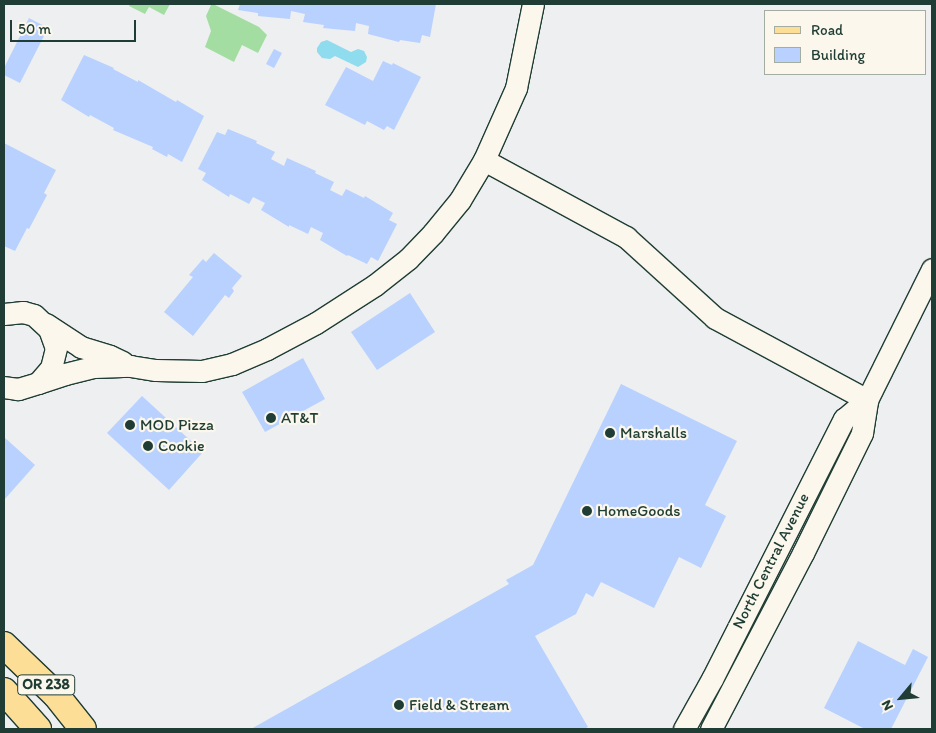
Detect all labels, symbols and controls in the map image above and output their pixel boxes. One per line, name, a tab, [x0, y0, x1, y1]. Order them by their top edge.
scale bar	[12, 10, 139, 42]
legend	[764, 10, 926, 75]
text: 50 m	[18, 20, 51, 38]
text: Road	[811, 21, 843, 39]
text: Building	[811, 46, 865, 64]
place label: AT&T	[281, 408, 319, 428]
marker: AT&T	[265, 412, 277, 424]
place label: MOD Pizza	[140, 415, 214, 435]
marker: MOD Pizza	[124, 419, 136, 431]
place label: Marshalls	[620, 423, 687, 443]
marker: Marshalls	[604, 427, 616, 439]
place label: Cookie	[158, 436, 205, 456]
marker: Cookie	[142, 440, 154, 452]
street label: North Central Avenue	[729, 490, 813, 632]
place label: HomeGoods	[597, 501, 680, 521]
marker: HomeGoods	[581, 505, 593, 517]
road number: OR 238	[16, 672, 76, 698]
north arrow	[876, 673, 926, 723]
place label: Field & Stream	[409, 695, 510, 715]
text: N	[878, 697, 897, 713]
marker: Field & Stream	[393, 699, 405, 711]

